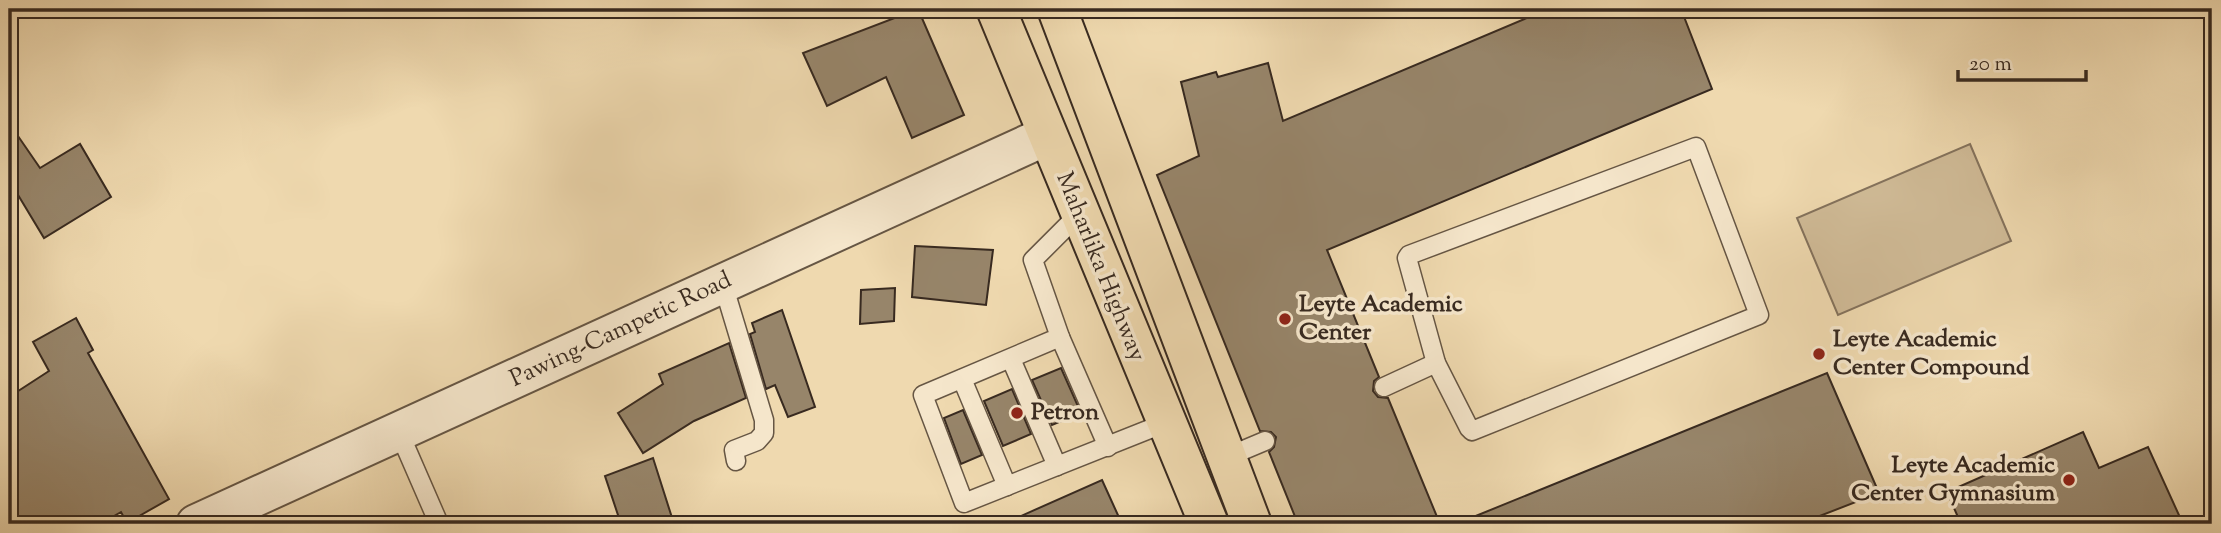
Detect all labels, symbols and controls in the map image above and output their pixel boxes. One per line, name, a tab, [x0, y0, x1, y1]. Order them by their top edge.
scale bar	[1958, 38, 2086, 82]
text: 20 m	[1969, 50, 2012, 80]
street label: Maharlika Highway	[1047, 167, 1154, 367]
street label: Pawing-Campetic Road	[504, 263, 738, 396]
place label: Leyte Academic Center	[1299, 288, 1463, 350]
marker: Leyte Academic Center	[1277, 311, 1293, 327]
place label: Leyte Academic Center Compound	[1833, 323, 2030, 385]
marker: Leyte Academic Center Compound	[1811, 346, 1827, 362]
place label: Petron	[1031, 396, 1100, 430]
marker: Petron	[1009, 405, 1025, 421]
place label: Leyte Academic Center Gymnasium	[1851, 449, 2055, 511]
marker: Leyte Academic Center Gymnasium	[2061, 472, 2077, 488]

